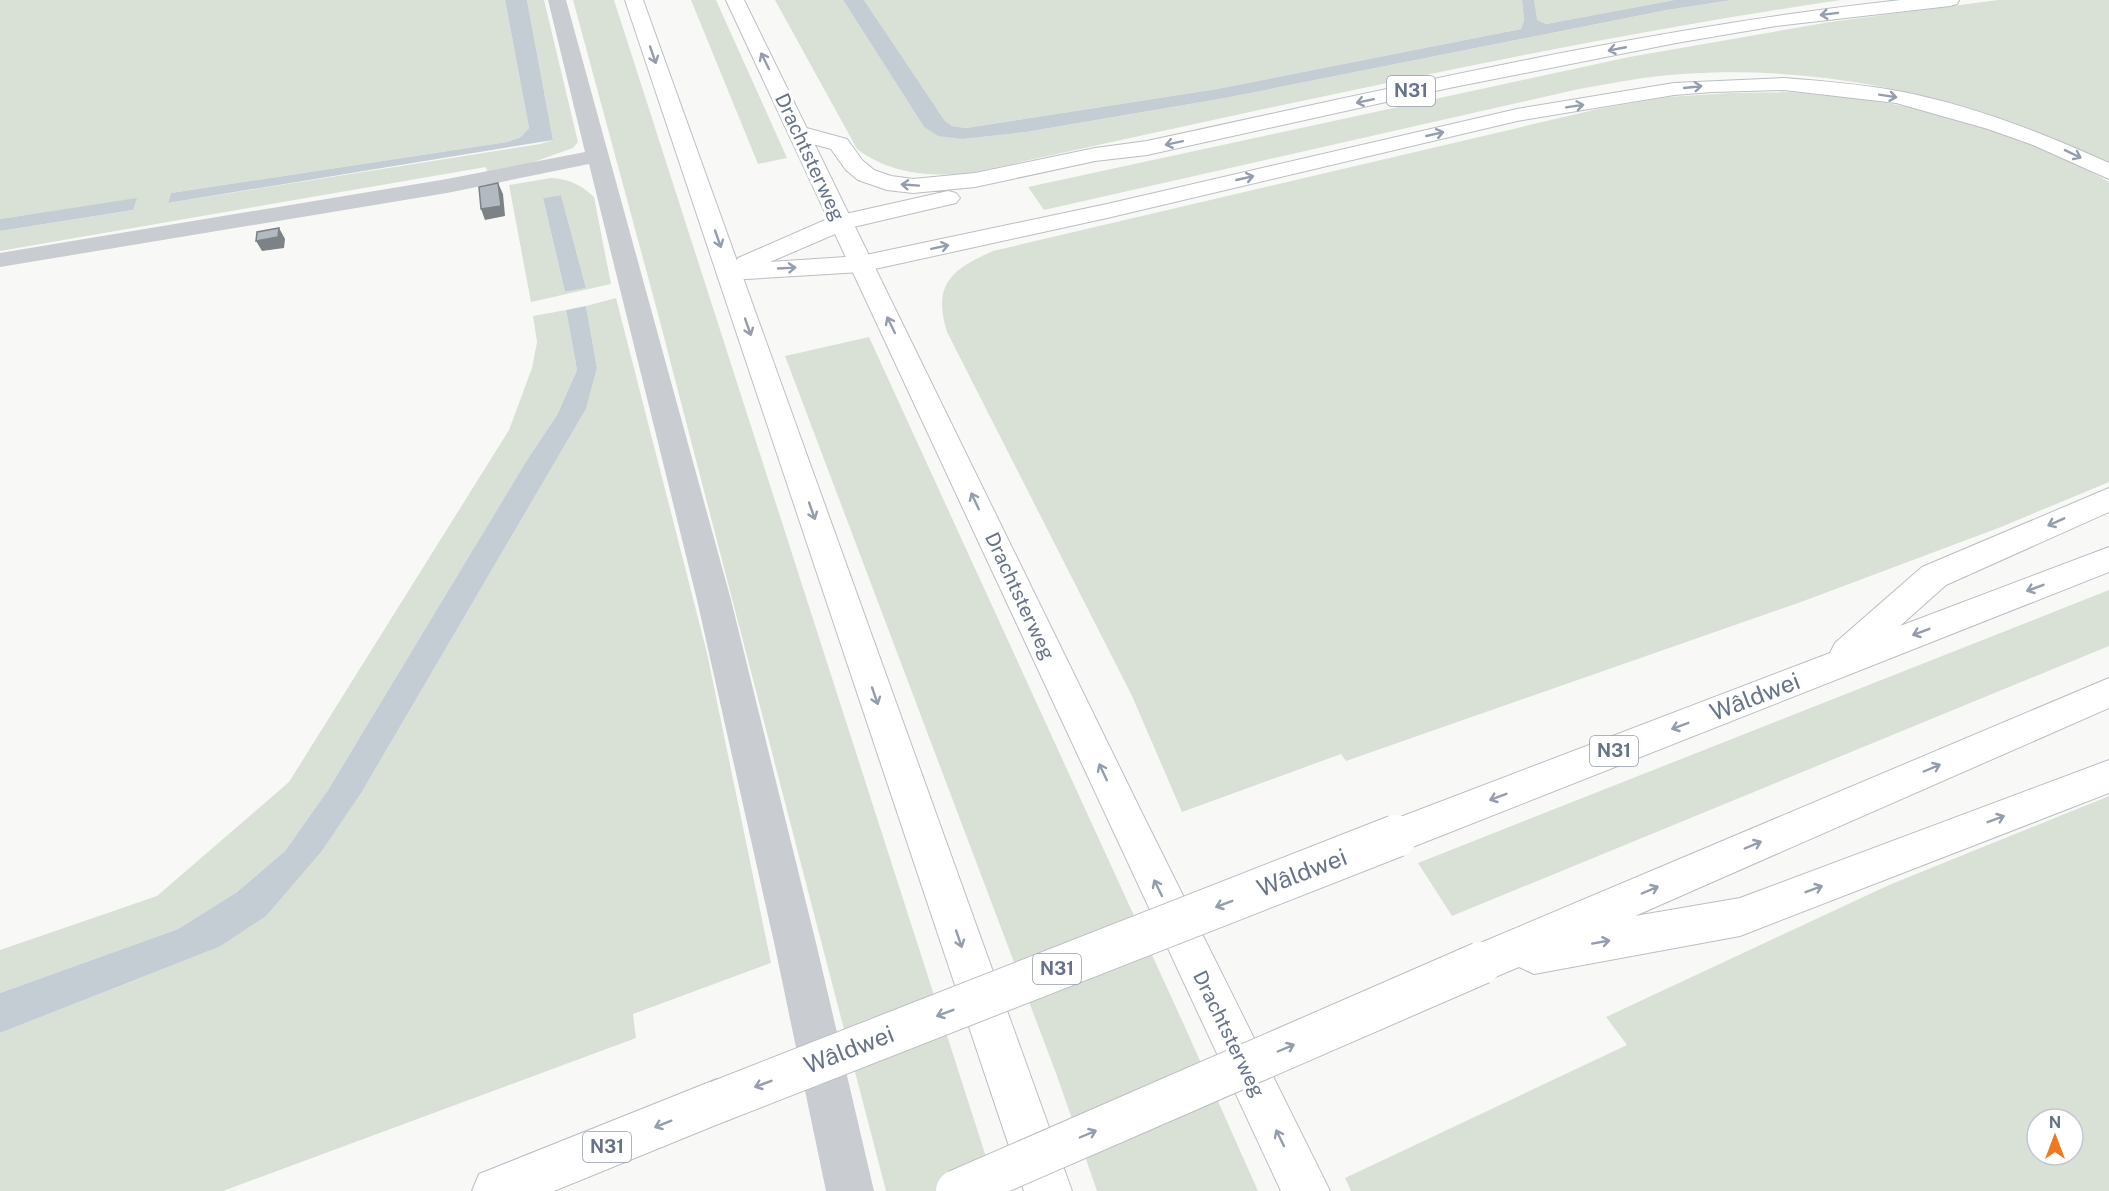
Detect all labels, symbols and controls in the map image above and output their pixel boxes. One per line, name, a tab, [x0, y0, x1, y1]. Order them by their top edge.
one-way arrow	[1820, 9, 1839, 20]
one-way arrow	[1608, 44, 1628, 55]
one-way arrow	[649, 45, 660, 64]
one-way arrow	[758, 52, 770, 70]
road number: N31	[1387, 76, 1435, 106]
one-way arrow	[1683, 82, 1703, 93]
street label: Drachtsterweg	[770, 89, 850, 225]
one-way arrow	[1877, 91, 1897, 102]
one-way arrow	[1355, 96, 1375, 107]
one-way arrow	[1564, 100, 1584, 111]
one-way arrow	[1425, 128, 1444, 140]
one-way arrow	[1165, 137, 1184, 149]
one-way arrow	[2064, 149, 2082, 161]
one-way arrow	[1236, 172, 1255, 184]
one-way arrow	[901, 179, 921, 190]
one-way arrow	[713, 229, 724, 248]
one-way arrow	[931, 240, 950, 252]
one-way arrow	[777, 263, 797, 274]
one-way arrow	[743, 317, 754, 336]
one-way arrow	[885, 317, 897, 334]
one-way arrow	[969, 492, 981, 510]
one-way arrow	[807, 501, 818, 520]
one-way arrow	[2047, 517, 2065, 529]
street label: Drachtsterweg	[980, 528, 1060, 664]
one-way arrow	[2026, 583, 2045, 594]
one-way arrow	[1912, 627, 1930, 638]
street label: Wâldwei	[1706, 666, 1804, 726]
one-way arrow	[871, 686, 882, 705]
one-way arrow	[1671, 721, 1690, 732]
road number: N31	[1590, 736, 1638, 766]
one-way arrow	[1923, 762, 1941, 773]
one-way arrow	[1097, 764, 1108, 782]
one-way arrow	[1489, 792, 1508, 803]
one-way arrow	[1986, 813, 2005, 824]
one-way arrow	[1744, 839, 1762, 851]
street label: Wâldwei	[1253, 842, 1351, 902]
one-way arrow	[1152, 879, 1163, 897]
one-way arrow	[1804, 883, 1823, 894]
one-way arrow	[1641, 884, 1659, 895]
one-way arrow	[1216, 899, 1234, 910]
one-way arrow	[955, 929, 966, 948]
one-way arrow	[1591, 936, 1610, 947]
road number: N31	[1033, 954, 1081, 984]
street label: Drachtsterweg	[1188, 967, 1270, 1101]
one-way arrow	[936, 1008, 955, 1019]
street label: Wâldwei	[800, 1019, 898, 1079]
one-way arrow	[1277, 1042, 1295, 1053]
one-way arrow	[755, 1079, 773, 1090]
north arrow	[2025, 1107, 2085, 1167]
text: N	[2049, 1113, 2061, 1132]
one-way arrow	[654, 1119, 673, 1130]
one-way arrow	[1078, 1128, 1097, 1139]
one-way arrow	[1274, 1130, 1285, 1148]
road number: N31	[583, 1132, 631, 1162]

